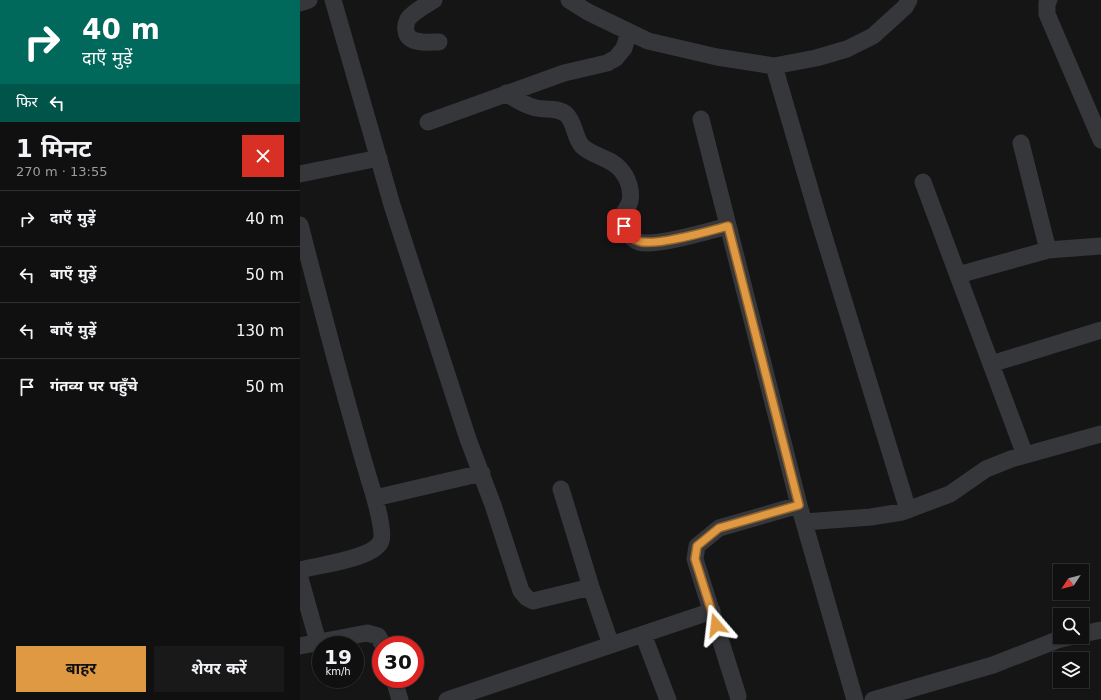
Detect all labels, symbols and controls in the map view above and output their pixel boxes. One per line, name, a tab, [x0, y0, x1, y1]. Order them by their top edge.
text: 40 m	[82, 13, 160, 46]
icon: right	[16, 16, 68, 68]
text: दाएँ मुड़ें	[82, 47, 132, 68]
icon: left	[46, 92, 68, 114]
text: फिर	[16, 93, 38, 111]
text: 1 मिनट	[16, 135, 91, 163]
button: close	[242, 135, 284, 177]
text: 270 m · 13:55	[16, 164, 107, 179]
icon: right	[16, 208, 38, 230]
text: दाएँ मुड़ें	[50, 209, 96, 227]
pin	[607, 209, 641, 243]
text: 40 m	[246, 210, 284, 228]
icon: arrive	[613, 215, 635, 237]
icon: left	[16, 264, 38, 286]
text: बाएँ मुड़ें	[50, 265, 96, 283]
text: 50 m	[246, 266, 284, 284]
icon: left	[16, 320, 38, 342]
text: बाएँ मुड़ें	[50, 321, 96, 339]
text: 130 m	[236, 322, 284, 340]
icon: arrive	[16, 376, 38, 398]
text: गंतव्य पर पहुँचे	[50, 377, 138, 395]
text: 50 m	[246, 378, 284, 396]
north arrow	[1053, 564, 1089, 600]
map controls	[1053, 564, 1089, 688]
position arrow	[695, 604, 737, 646]
button: search	[1053, 608, 1089, 644]
speed limit sign: 30	[372, 636, 424, 688]
text: 19	[324, 645, 352, 669]
button: बाहर	[16, 646, 146, 692]
button: शेयर करें	[154, 646, 284, 692]
button: layers	[1053, 652, 1089, 688]
text: km/h	[325, 666, 351, 677]

